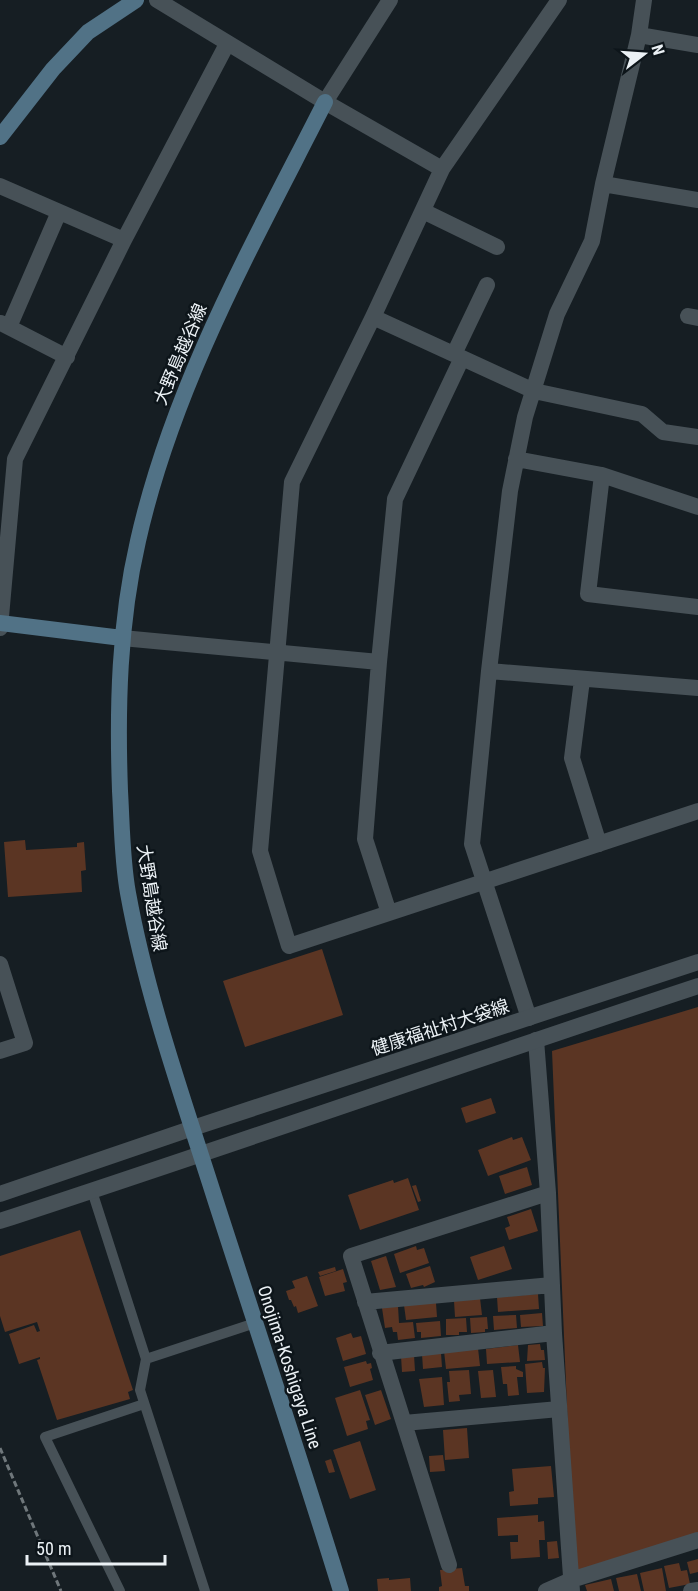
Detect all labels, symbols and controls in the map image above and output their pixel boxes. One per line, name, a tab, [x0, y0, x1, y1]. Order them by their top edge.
north arrow	[614, 24, 674, 84]
text: N	[647, 42, 668, 57]
street label: 大野島越谷線	[149, 300, 211, 408]
street label: 大野島越谷線	[133, 843, 171, 953]
street label: 健康福祉村大袋線	[368, 995, 512, 1059]
street label: Onojima-Koshigaya Line	[254, 1283, 326, 1451]
scale bar	[27, 1528, 165, 1566]
text: 50 m	[36, 1538, 71, 1559]

